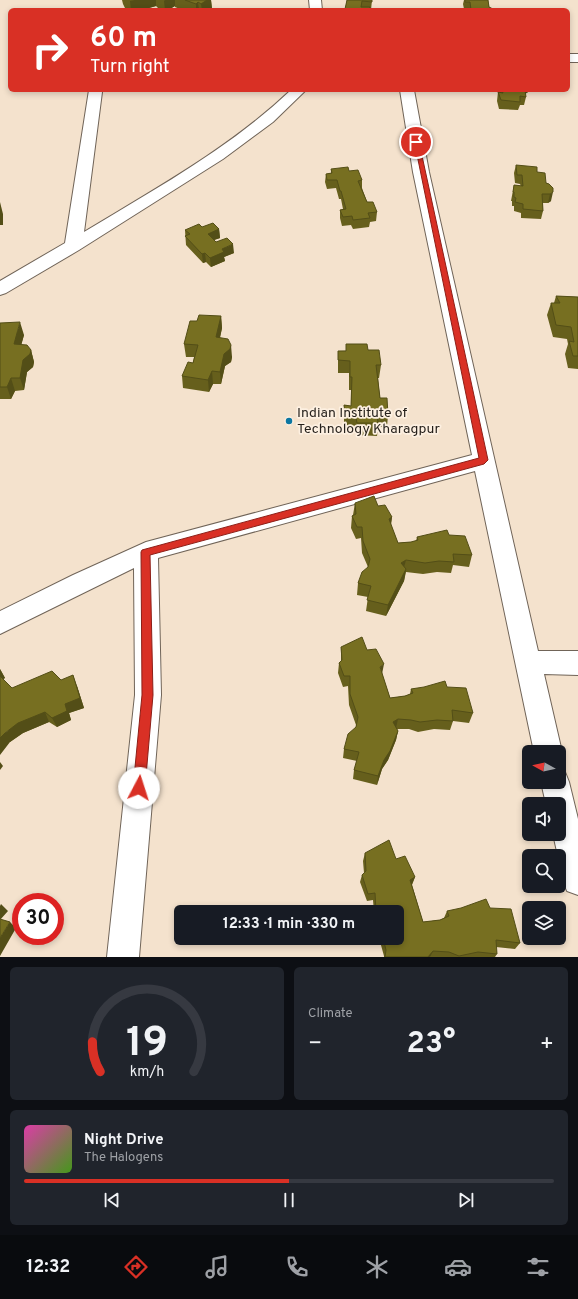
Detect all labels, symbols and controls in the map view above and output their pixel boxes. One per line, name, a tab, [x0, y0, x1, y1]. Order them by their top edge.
text: 60 m	[90, 21, 157, 57]
icon: right	[24, 24, 76, 76]
text: Turn right	[90, 56, 170, 79]
pin	[399, 125, 433, 159]
icon: arrive	[405, 131, 427, 153]
place label: Indian Institute of Technology Kharagpur	[297, 405, 440, 438]
marker: Indian Institute of Technology Kharagpur	[284, 416, 294, 426]
north arrow	[522, 745, 566, 789]
map controls	[522, 745, 566, 945]
position arrow	[118, 767, 160, 809]
button: sound	[522, 797, 566, 841]
button: search	[522, 849, 566, 893]
speed limit sign: 30	[12, 893, 64, 945]
button: layers	[522, 901, 566, 945]
text: 12:33 · 1 min · 330 m	[223, 915, 355, 934]
text: Climate	[308, 1006, 353, 1022]
text: 19	[126, 1017, 168, 1070]
text: 23°	[407, 1026, 455, 1063]
text: −	[308, 1031, 322, 1058]
text: +	[540, 1031, 554, 1058]
text: km/h	[130, 1062, 164, 1080]
text: Night Drive	[84, 1131, 164, 1150]
text: The Halogens	[84, 1150, 163, 1166]
icon: previous	[101, 1189, 123, 1211]
icon: pause	[278, 1189, 300, 1211]
icon: next	[455, 1189, 477, 1211]
icon: directions	[122, 1253, 150, 1281]
icon: music	[203, 1253, 231, 1281]
icon: phone	[283, 1253, 311, 1281]
icon: climate	[363, 1253, 391, 1281]
icon: car	[444, 1253, 472, 1281]
icon: filters	[524, 1253, 552, 1281]
text: 12:32	[26, 1256, 70, 1279]

